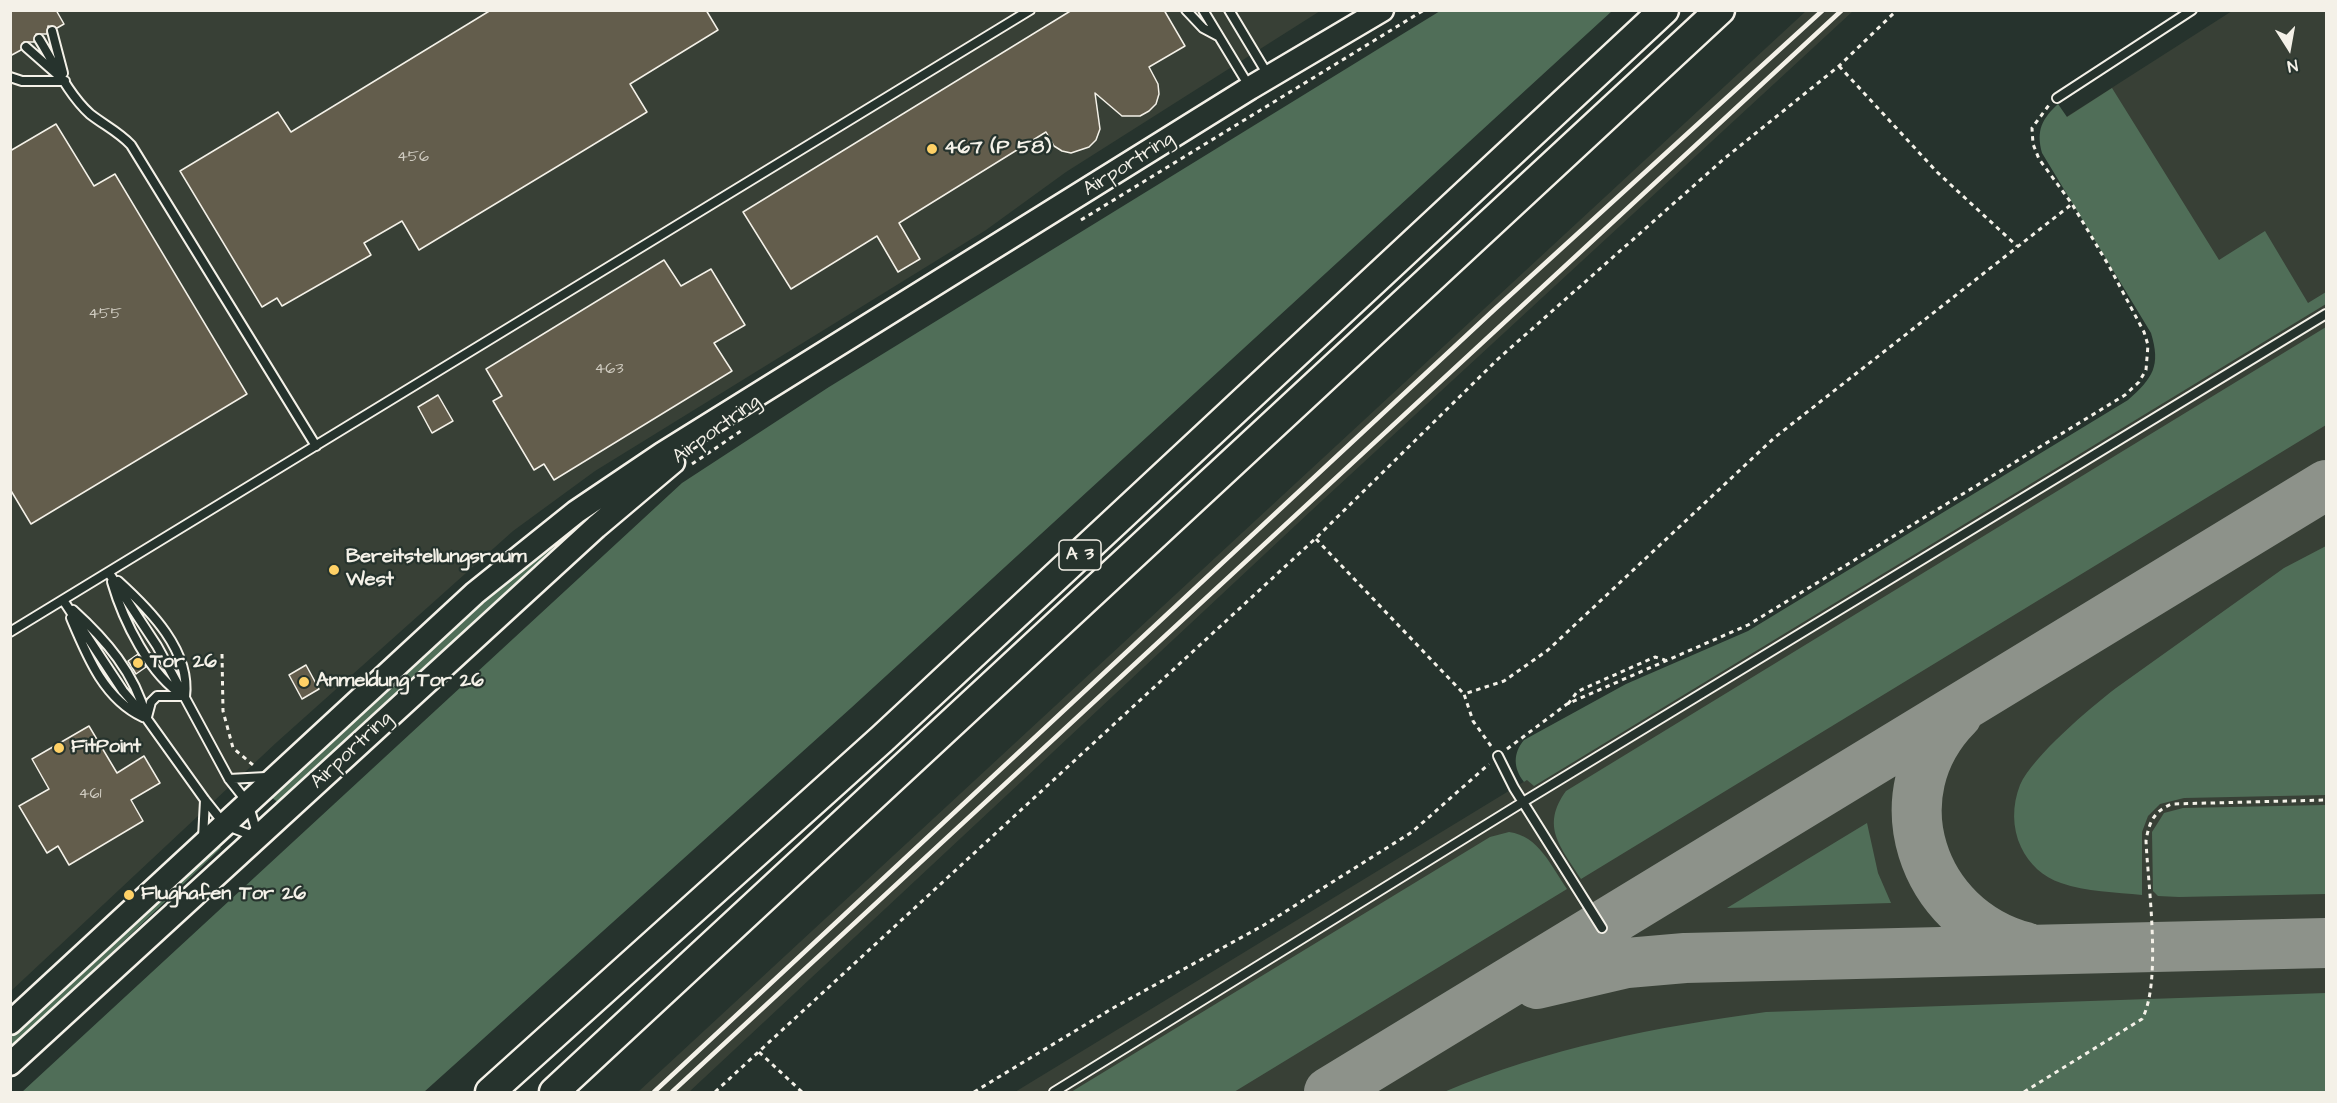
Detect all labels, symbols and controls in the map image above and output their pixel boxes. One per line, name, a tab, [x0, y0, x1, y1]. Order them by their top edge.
north arrow	[2259, 18, 2319, 78]
text: N	[2285, 54, 2299, 77]
street label: Airportring	[1079, 128, 1179, 202]
place label: 467 (P 58)	[944, 137, 1051, 161]
marker: 467 (P 58)	[925, 142, 939, 156]
house number: 456	[397, 148, 429, 168]
house number: 455	[88, 305, 122, 325]
house number: 463	[594, 360, 624, 380]
street label: Airportring	[668, 390, 766, 470]
road number: A 3	[1059, 540, 1101, 570]
place label: Bereitstellungsraum West	[346, 546, 527, 593]
marker: Bereitstellungsraum West	[327, 563, 341, 577]
place label: Tor 26	[150, 651, 217, 675]
marker: Tor 26	[131, 656, 145, 670]
place label: Anmeldung Tor 26	[316, 670, 484, 694]
marker: Anmeldung Tor 26	[297, 675, 311, 689]
street label: Airportring	[306, 707, 398, 795]
place label: FitPoint	[71, 736, 141, 760]
marker: FitPoint	[52, 741, 66, 755]
house number: 461	[79, 785, 101, 805]
place label: Flughafen Tor 26	[141, 883, 306, 907]
marker: Flughafen Tor 26	[122, 888, 136, 902]

